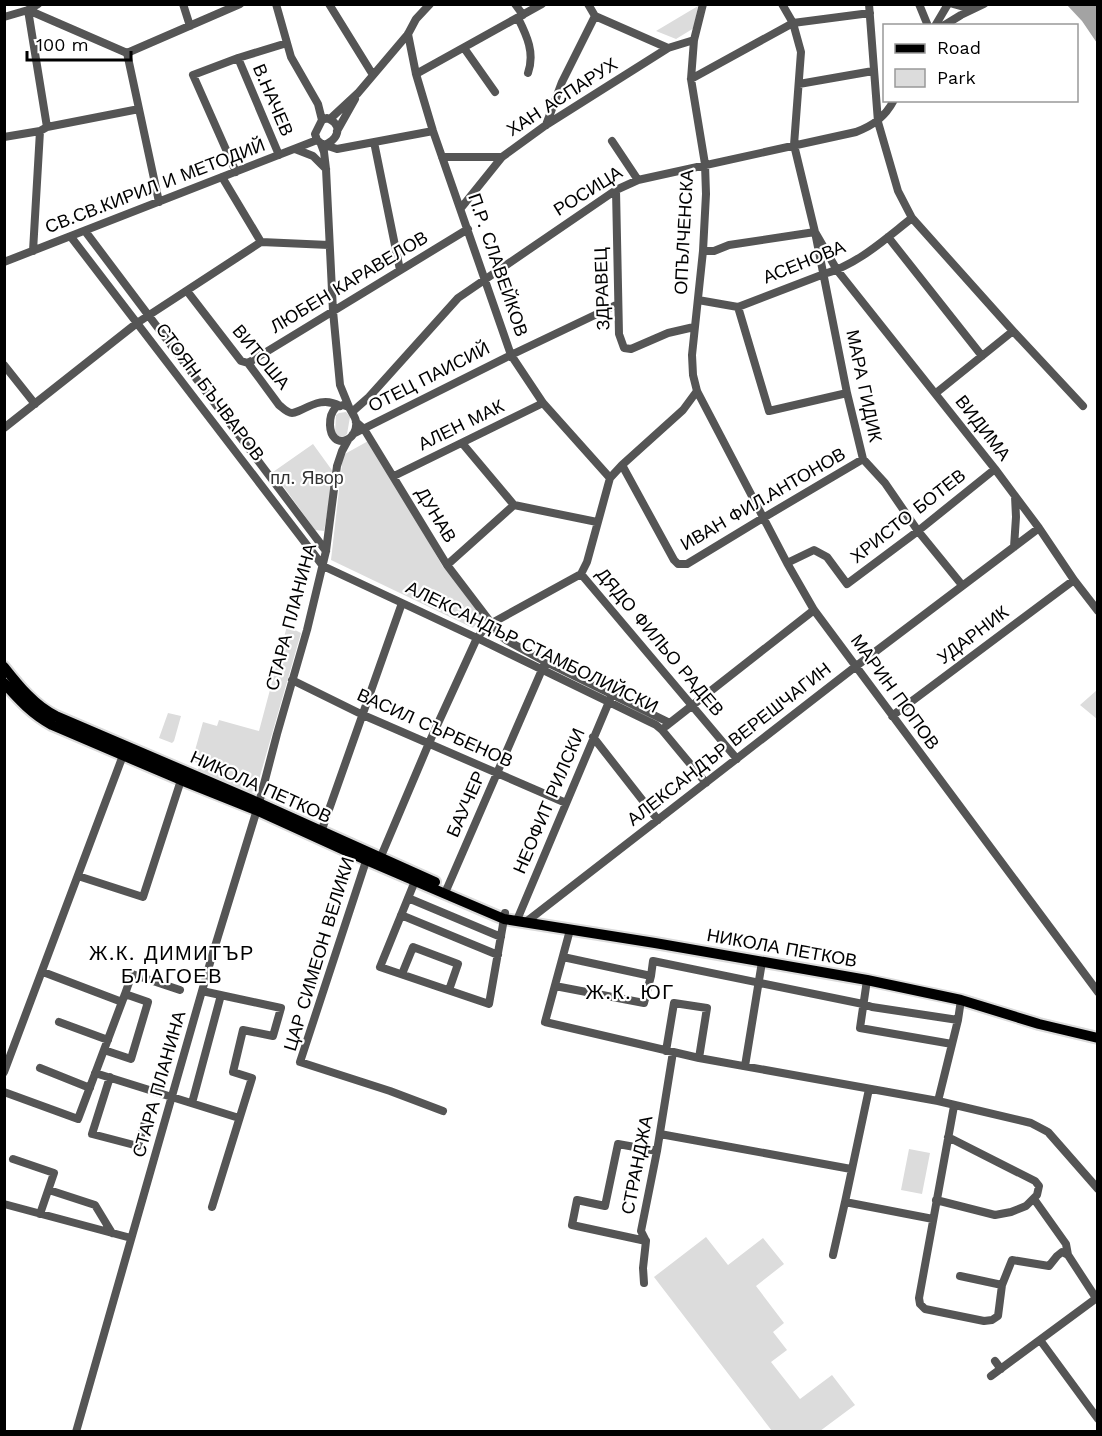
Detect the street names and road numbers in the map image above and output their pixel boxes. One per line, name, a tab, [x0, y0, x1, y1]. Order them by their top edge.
street label: ХАН АСПАРУХ	[502, 53, 621, 140]
street label: В.НАЧЕВ	[249, 61, 298, 139]
street label: СВ.СВ.КИРИЛ И МЕТОДИЙ	[42, 134, 268, 237]
street label: РОСИЦА	[550, 161, 626, 220]
street label: ОПЪЛЧЕНСКА	[670, 169, 697, 295]
street label: П.Р. СЛАВЕЙКОВ	[464, 190, 533, 339]
street label: ЛЮБЕН КАРАВЕЛОВ	[266, 226, 431, 337]
street label: АСЕНОВА	[760, 235, 848, 288]
street label: ЗДРАВЕЦ	[590, 247, 613, 331]
street label: СТОЯН БЪЧВАРОВ	[152, 319, 269, 465]
street label: ВИТОША	[228, 320, 294, 393]
street label: МАРА ГИДИК	[842, 328, 887, 444]
street label: ОТЕЦ ПАИСИЙ	[365, 337, 493, 416]
street label: ВИДИМА	[951, 391, 1015, 465]
street label: АЛЕН МАК	[414, 395, 508, 454]
street label: ИВАН ФИЛ.АНТОНОВ	[677, 443, 849, 554]
street label: ХРИСТО БОТЕВ	[846, 464, 969, 567]
street label: ДУНАВ	[412, 483, 461, 546]
street label: СТАРА ПЛАНИНА	[261, 541, 320, 693]
street label: ДЯДО ФИЛЬО РАДЕВ	[592, 563, 729, 720]
street label: АЛЕКСАНДЪР СТАМБОЛИЙСКИ	[403, 576, 662, 717]
street label: УДАРНИК	[933, 601, 1013, 668]
street label: МАРИН ПОПОВ	[847, 630, 944, 753]
street label: АЛЕКСАНДЪР ВЕРЕШЧАГИН	[623, 657, 835, 830]
street label: ВАСИЛ СЪРБЕНОВ	[354, 684, 516, 771]
street label: НЕОФИТ РИЛСКИ	[508, 725, 589, 877]
street label: НИКОЛА ПЕТКОВ	[187, 746, 335, 827]
street label: БАУЧЕР	[442, 768, 489, 840]
street label: ЦАР СИМЕОН ВЕЛИКИ	[279, 854, 358, 1053]
street label: НИКОЛА ПЕТКОВ	[705, 924, 859, 971]
street label: СТАРА ПЛАНИНА	[128, 1008, 189, 1160]
street label: СТРАНДЖА	[617, 1114, 656, 1216]

